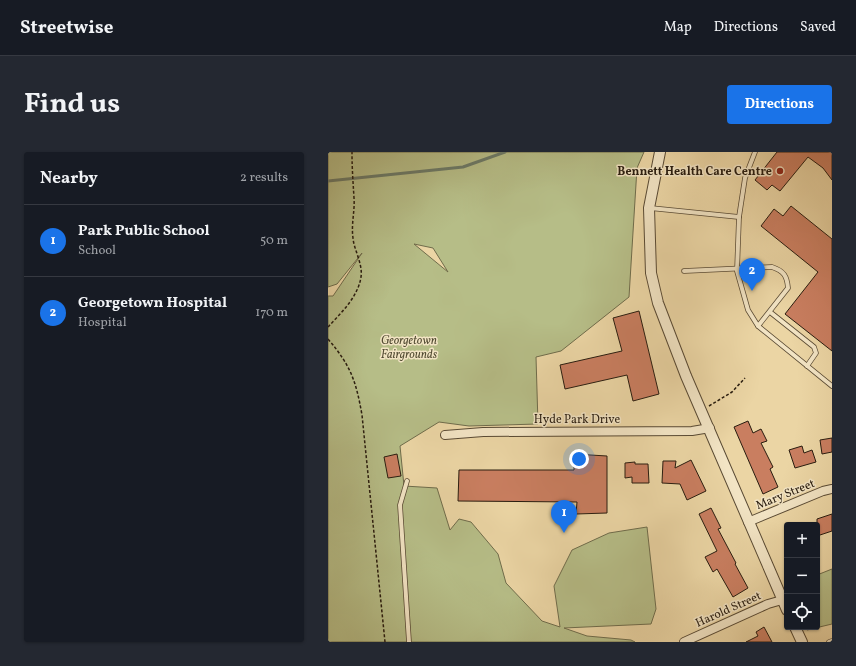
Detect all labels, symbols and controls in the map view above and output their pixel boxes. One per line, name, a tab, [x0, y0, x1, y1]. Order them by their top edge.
text: Streetwise	[20, 15, 113, 41]
text: Map	[664, 18, 692, 37]
text: Directions	[714, 18, 778, 37]
text: Saved	[800, 18, 836, 37]
text: Find us	[24, 85, 120, 124]
button: Directions	[727, 85, 832, 124]
place label: Bennett Health Care Centre	[617, 164, 772, 180]
marker: Bennett Health Care Centre	[775, 166, 785, 176]
text: Nearby	[40, 167, 98, 190]
text: 2 results	[240, 169, 288, 187]
text: Park Public School	[78, 221, 210, 242]
text: 1	[50, 232, 56, 250]
text: 50 m	[260, 232, 288, 250]
text: School	[78, 242, 116, 260]
pin: 2	[739, 258, 765, 291]
text: Georgetown Hospital	[78, 293, 227, 314]
text: 2	[50, 304, 56, 322]
text: 170 m	[255, 304, 288, 322]
text: Hospital	[78, 314, 127, 332]
park label: Georgetown Fairgrounds	[381, 333, 438, 363]
street label: Hyde Park Drive	[534, 412, 621, 428]
your location	[569, 449, 589, 469]
street label: Mary Street	[754, 476, 817, 514]
pin: 1	[551, 500, 577, 533]
map controls	[784, 522, 820, 630]
button: +	[784, 522, 820, 558]
button: −	[784, 558, 820, 594]
street label: Harold Street	[693, 588, 764, 632]
button: locate	[784, 594, 820, 630]

